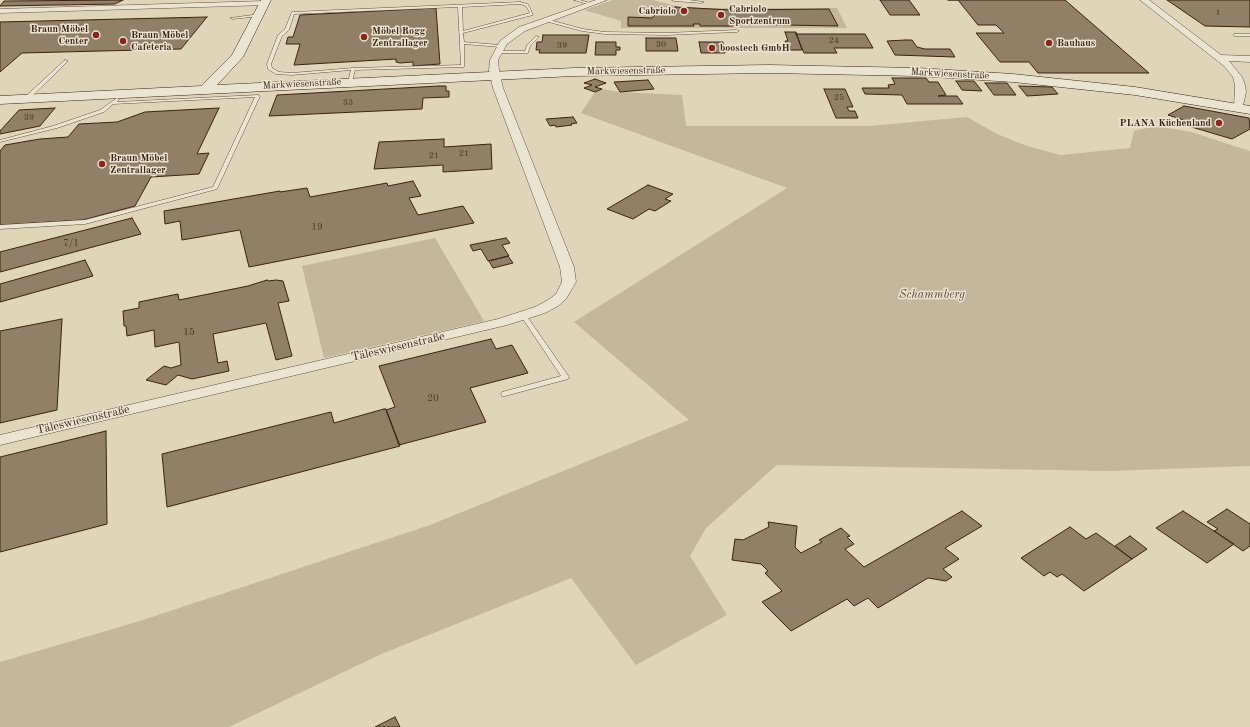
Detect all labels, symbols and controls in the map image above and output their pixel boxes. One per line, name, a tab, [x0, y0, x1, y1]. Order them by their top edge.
place label: Cabriolo Sportzentrum	[729, 3, 790, 26]
place label: Cabriolo	[639, 5, 676, 17]
marker: Cabriolo	[679, 6, 689, 16]
house number: 1	[1215, 8, 1221, 18]
marker: Cabriolo Sportzentrum	[716, 10, 726, 20]
place label: Braun Möbel Center	[31, 23, 88, 46]
place label: Möbel Rogg Zentrallager	[372, 25, 428, 48]
place label: Braun Möbel Cafeteria	[131, 29, 188, 52]
marker: Braun Möbel Center	[91, 30, 101, 40]
marker: Möbel Rogg Zentrallager	[359, 32, 369, 42]
marker: Braun Möbel Cafeteria	[118, 36, 128, 46]
house number: 24	[829, 36, 839, 46]
place label: Bauhaus	[1057, 37, 1095, 49]
marker: Bauhaus	[1044, 38, 1054, 48]
house number: 30	[656, 40, 666, 50]
house number: 39	[557, 41, 567, 51]
place label: boostech GmbH	[720, 42, 790, 54]
marker: boostech GmbH	[707, 43, 717, 53]
street label: Markwiesenstraße	[587, 64, 665, 78]
street label: Markwiesenstraße	[910, 66, 990, 82]
street label: Markwiesenstraße	[262, 76, 342, 92]
house number: 25	[834, 93, 844, 103]
house number: 33	[343, 98, 353, 108]
house number: 39	[24, 113, 34, 123]
place label: PLANA Küchenland	[1119, 117, 1211, 129]
marker: PLANA Küchenland	[1214, 118, 1224, 128]
house number: 21	[459, 149, 469, 159]
house number: 21	[429, 151, 439, 161]
place label: Braun Möbel Zentrallager	[110, 152, 167, 176]
marker: Braun Möbel Zentrallager	[97, 159, 107, 169]
house number: 19	[311, 221, 323, 233]
house number: 7/1	[63, 237, 79, 249]
park label: Schammberg	[899, 288, 965, 302]
house number: 15	[183, 326, 195, 338]
street label: Täleswiesenstraße	[350, 329, 446, 365]
house number: 20	[427, 392, 439, 404]
street label: Täleswiesenstraße	[35, 402, 131, 438]

